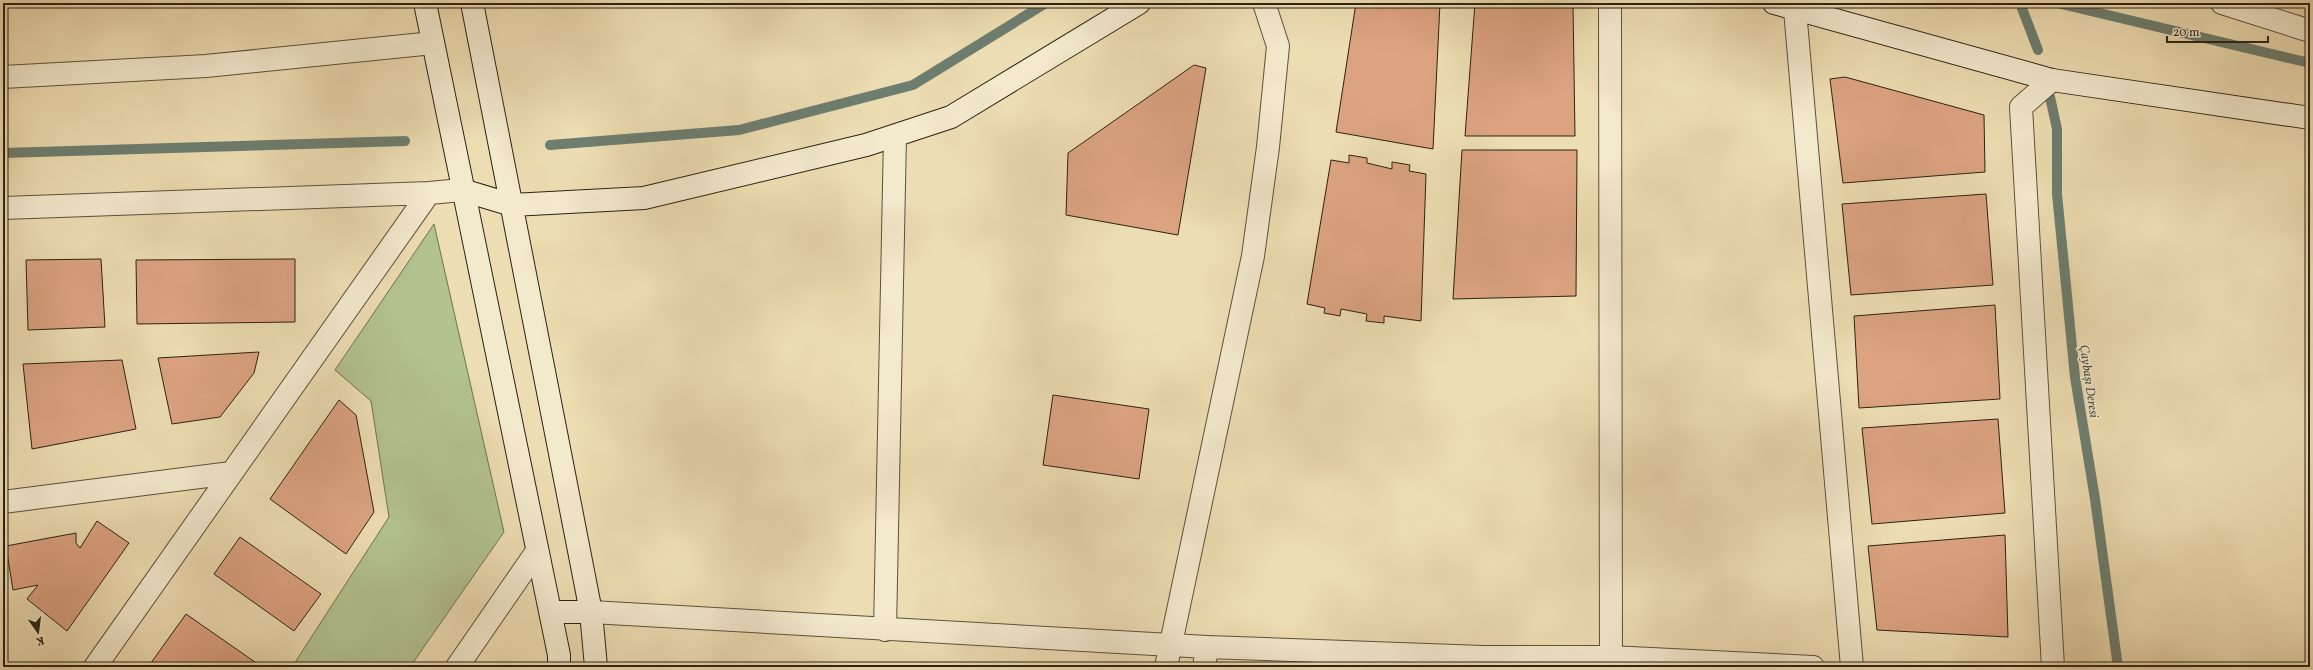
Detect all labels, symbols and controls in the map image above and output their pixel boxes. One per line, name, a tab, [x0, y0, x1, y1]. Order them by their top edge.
scale bar	[2167, 18, 2268, 44]
text: 20 m	[2173, 25, 2200, 41]
water label: Çaybaşı Deresi	[2074, 344, 2102, 420]
north arrow	[18, 612, 58, 652]
text: K	[34, 632, 46, 648]

